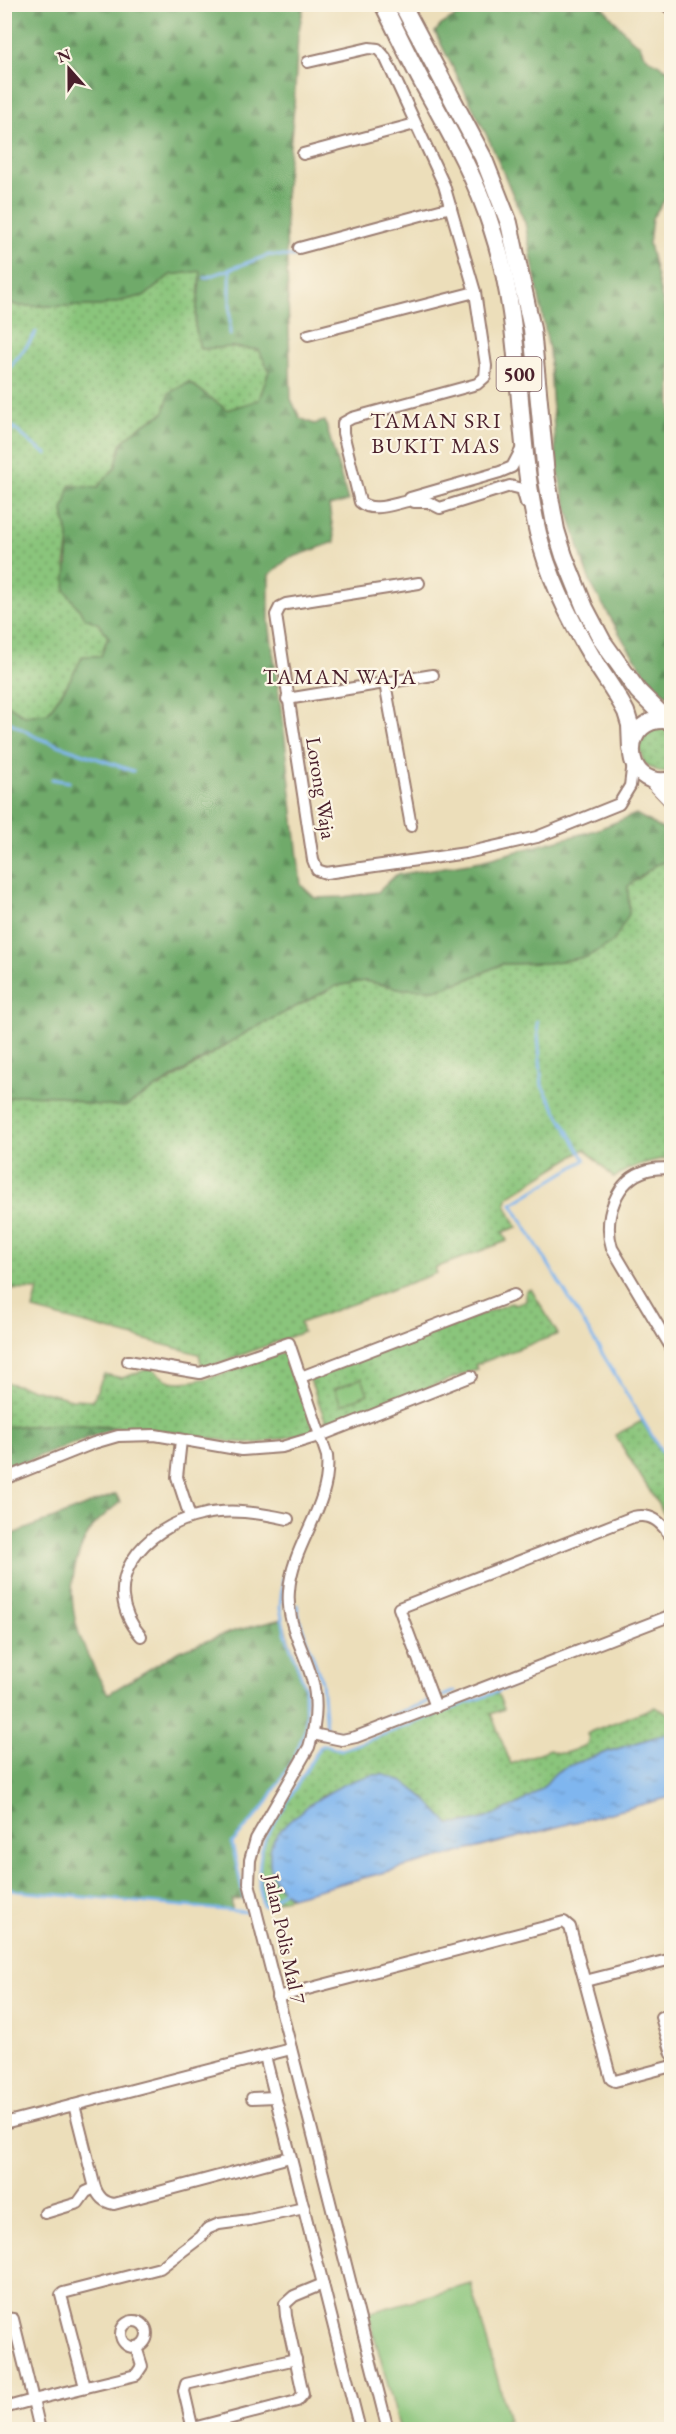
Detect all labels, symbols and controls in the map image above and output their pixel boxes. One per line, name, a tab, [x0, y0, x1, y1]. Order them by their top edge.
north arrow	[39, 39, 99, 99]
text: N	[54, 43, 74, 68]
road number: 500	[496, 357, 542, 391]
district label: TAMAN SRI BUKIT MAS	[370, 406, 502, 460]
district label: TAMAN WAJA	[262, 662, 418, 691]
street label: Lorong Waja	[300, 735, 343, 841]
street label: Jalan Polis Mal 7	[258, 1869, 313, 2007]

